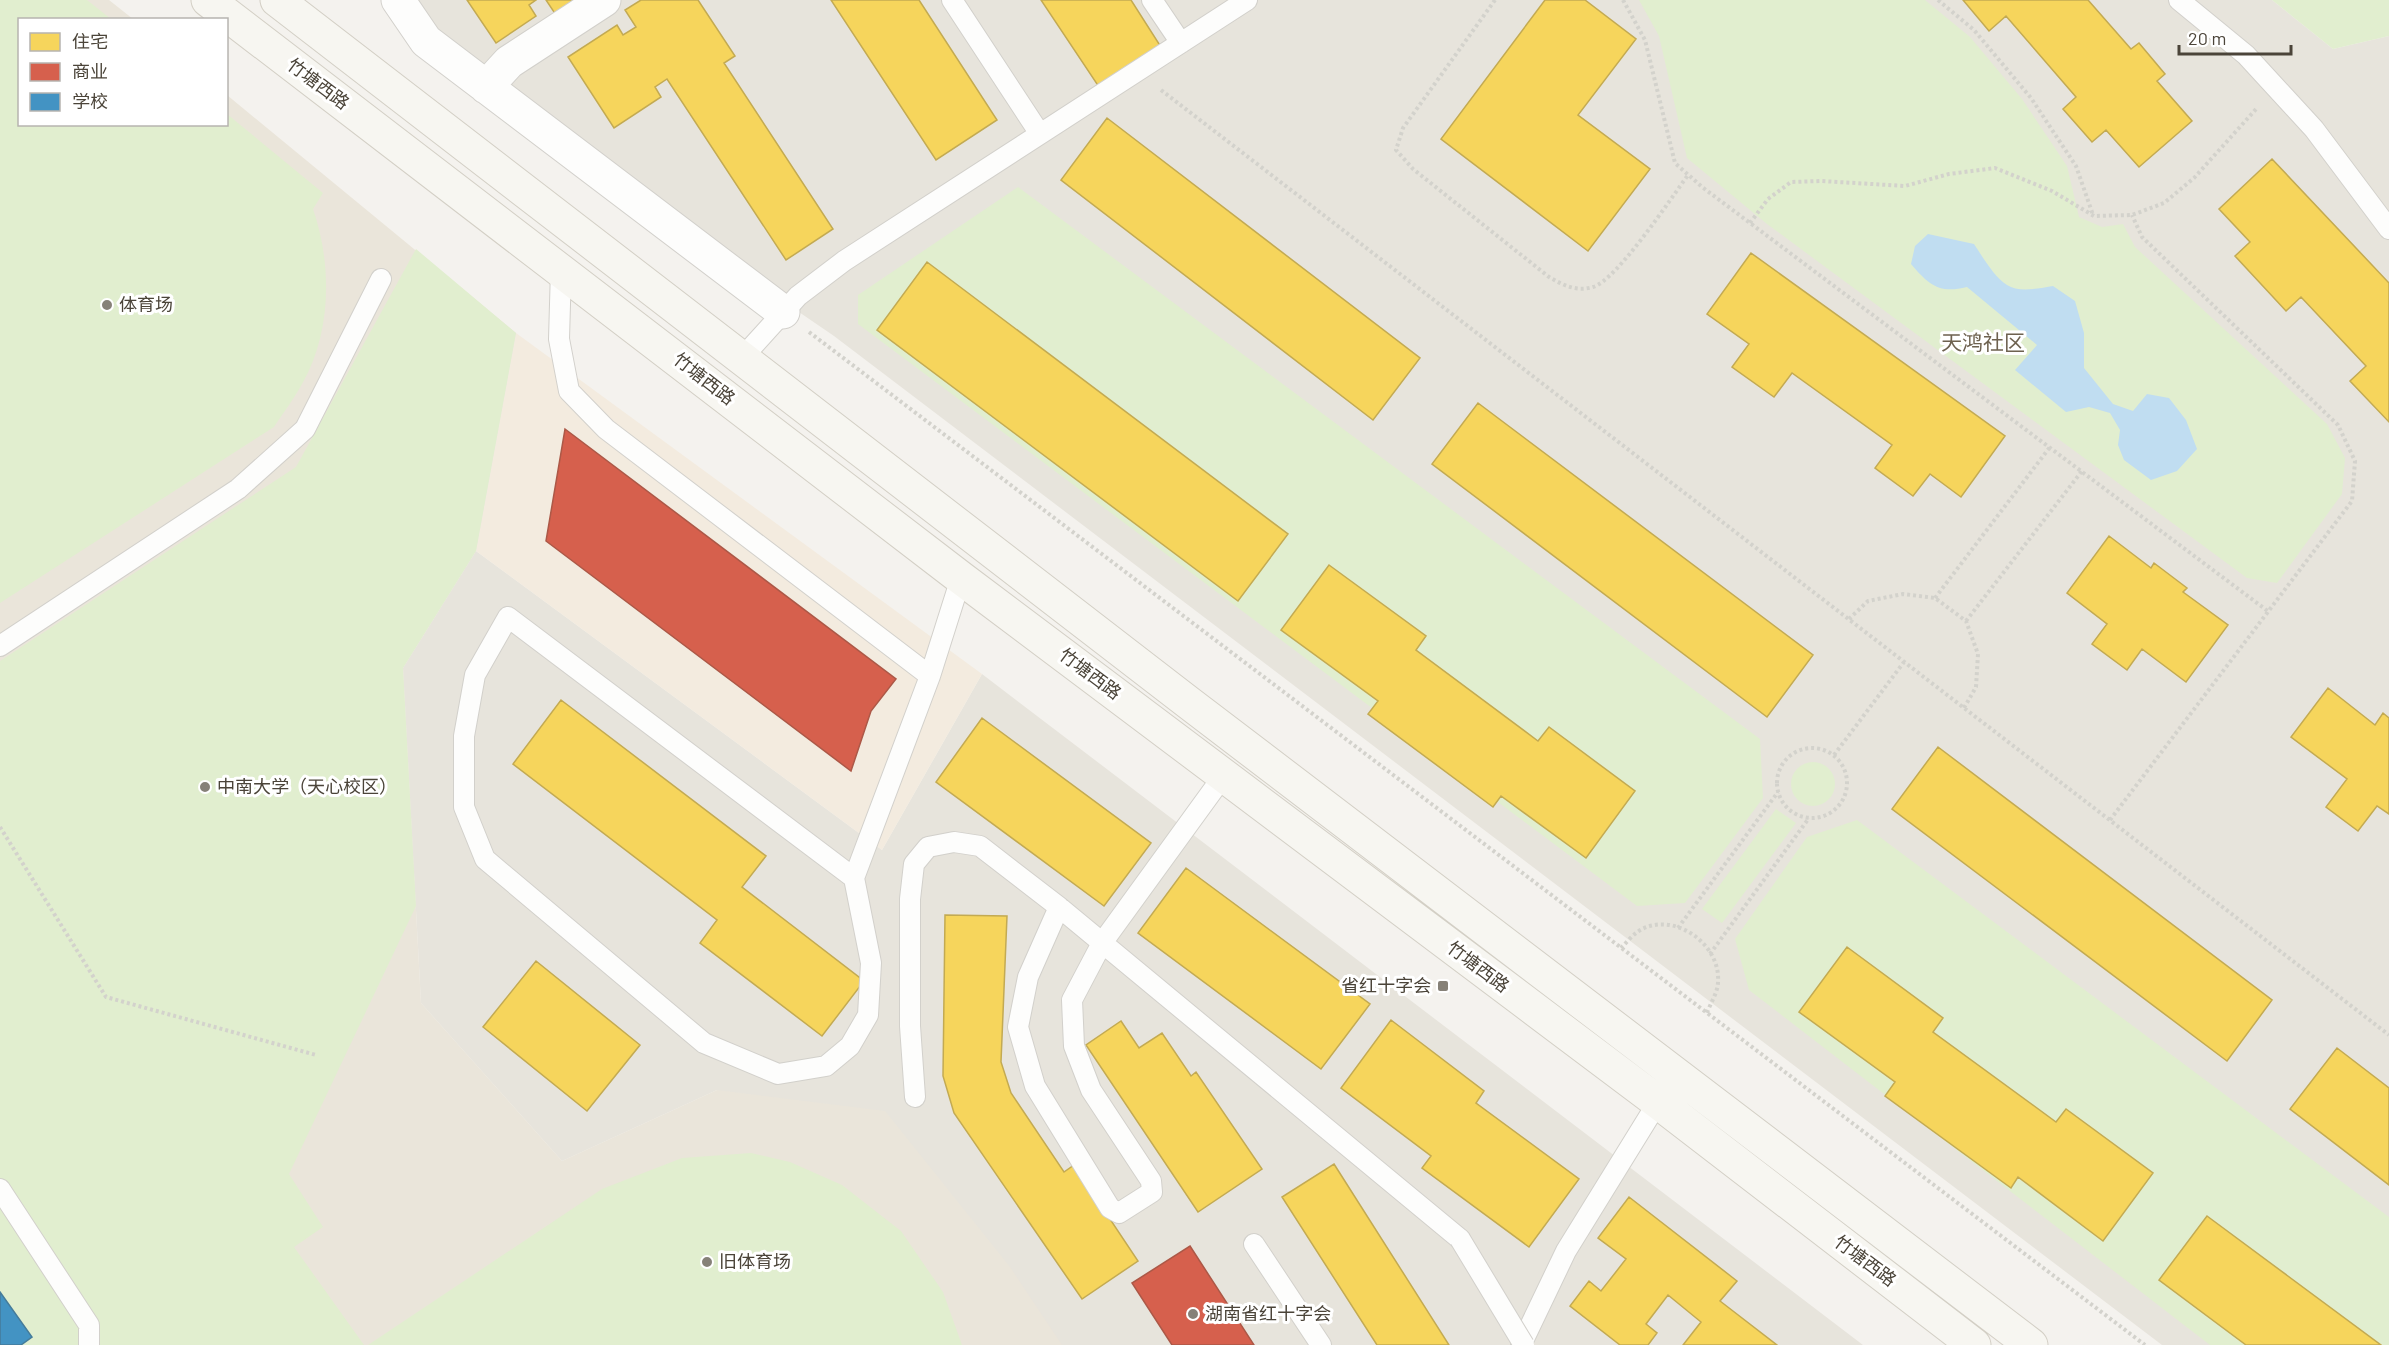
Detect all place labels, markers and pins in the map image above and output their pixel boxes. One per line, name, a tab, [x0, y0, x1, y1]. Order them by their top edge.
place label: 体育场	[119, 293, 173, 315]
marker: 体育场	[100, 298, 114, 312]
place label: 中南大学（天心校区）	[217, 775, 397, 797]
marker: 中南大学（天心校区）	[198, 780, 212, 794]
place label: 省红十字会	[1341, 974, 1431, 996]
marker: 省红十字会	[1436, 979, 1450, 993]
place label: 旧体育场	[719, 1250, 791, 1272]
marker: 旧体育场	[700, 1255, 714, 1269]
place label: 湖南省红十字会	[1205, 1302, 1331, 1324]
marker: 湖南省红十字会	[1186, 1307, 1200, 1321]

